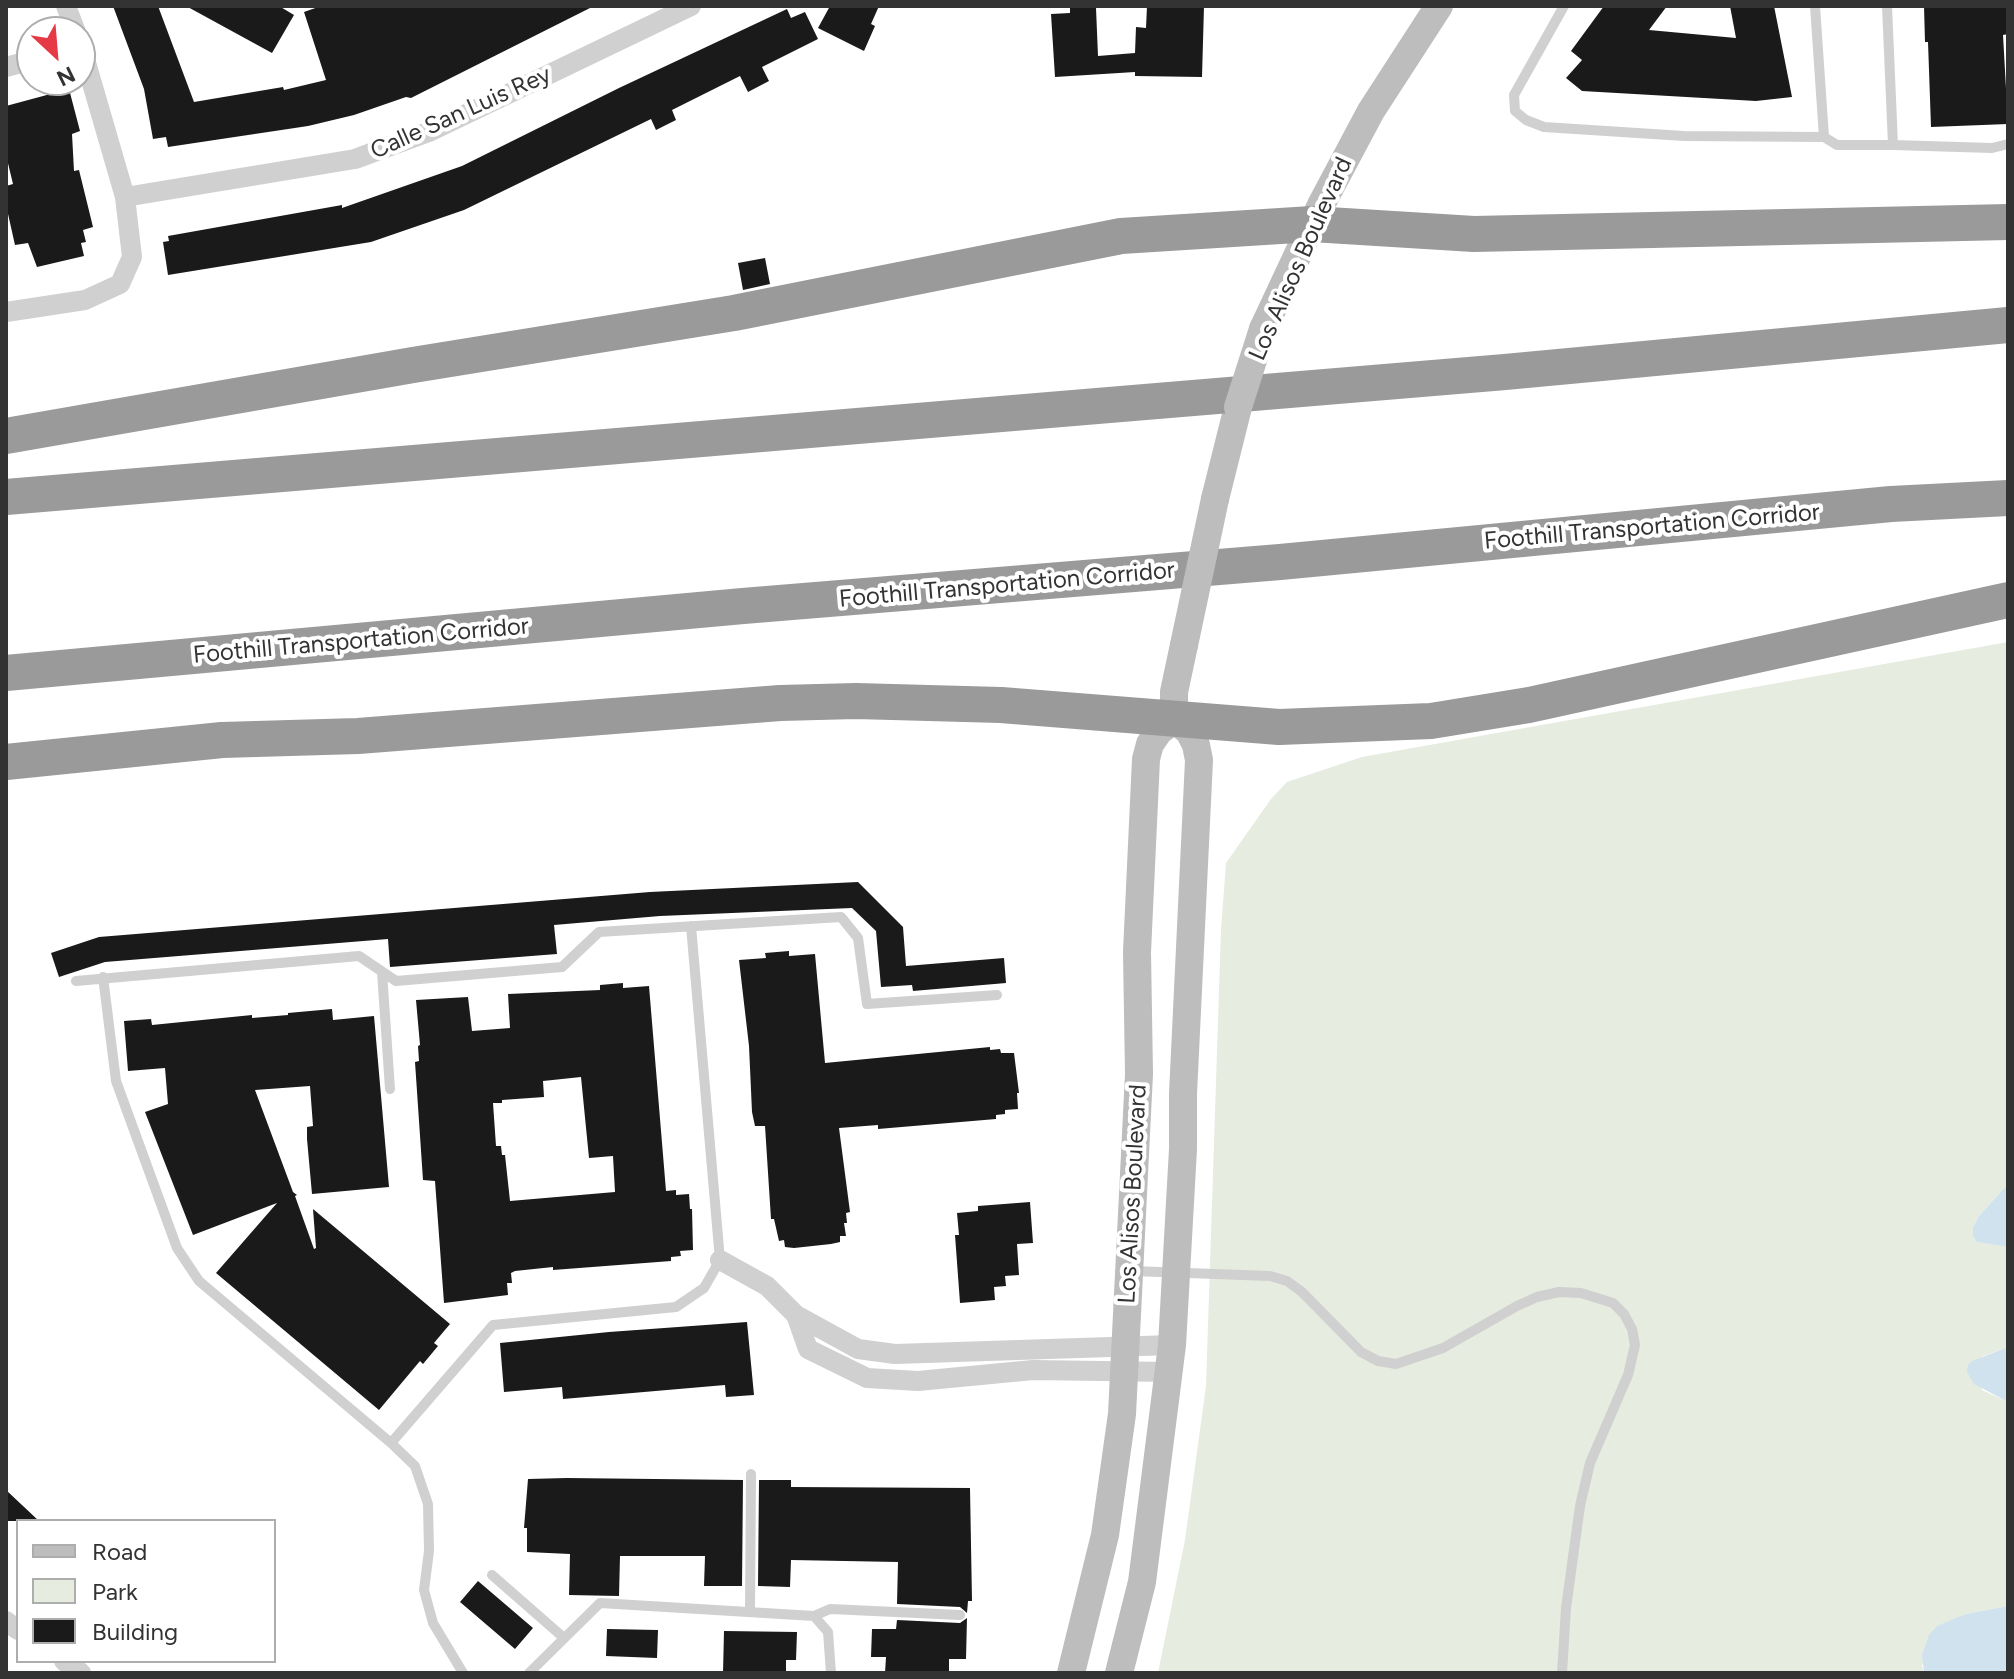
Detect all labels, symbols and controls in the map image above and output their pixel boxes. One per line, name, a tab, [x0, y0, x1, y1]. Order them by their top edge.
north arrow	[16, 16, 96, 96]
text: N	[52, 60, 79, 92]
street label: Calle San Luis Rey	[366, 60, 556, 166]
street label: Los Alisos Boulevard	[1243, 153, 1359, 365]
street label: Foothill Transportation Corridor	[1483, 498, 1821, 556]
street label: Foothill Transportation Corridor	[838, 556, 1176, 614]
street label: Foothill Transportation Corridor	[192, 612, 530, 670]
street label: Los Alisos Boulevard	[1113, 1084, 1153, 1304]
legend	[16, 1519, 276, 1663]
text: Road	[92, 1537, 147, 1566]
text: Park	[92, 1577, 138, 1606]
text: Building	[92, 1617, 178, 1646]

